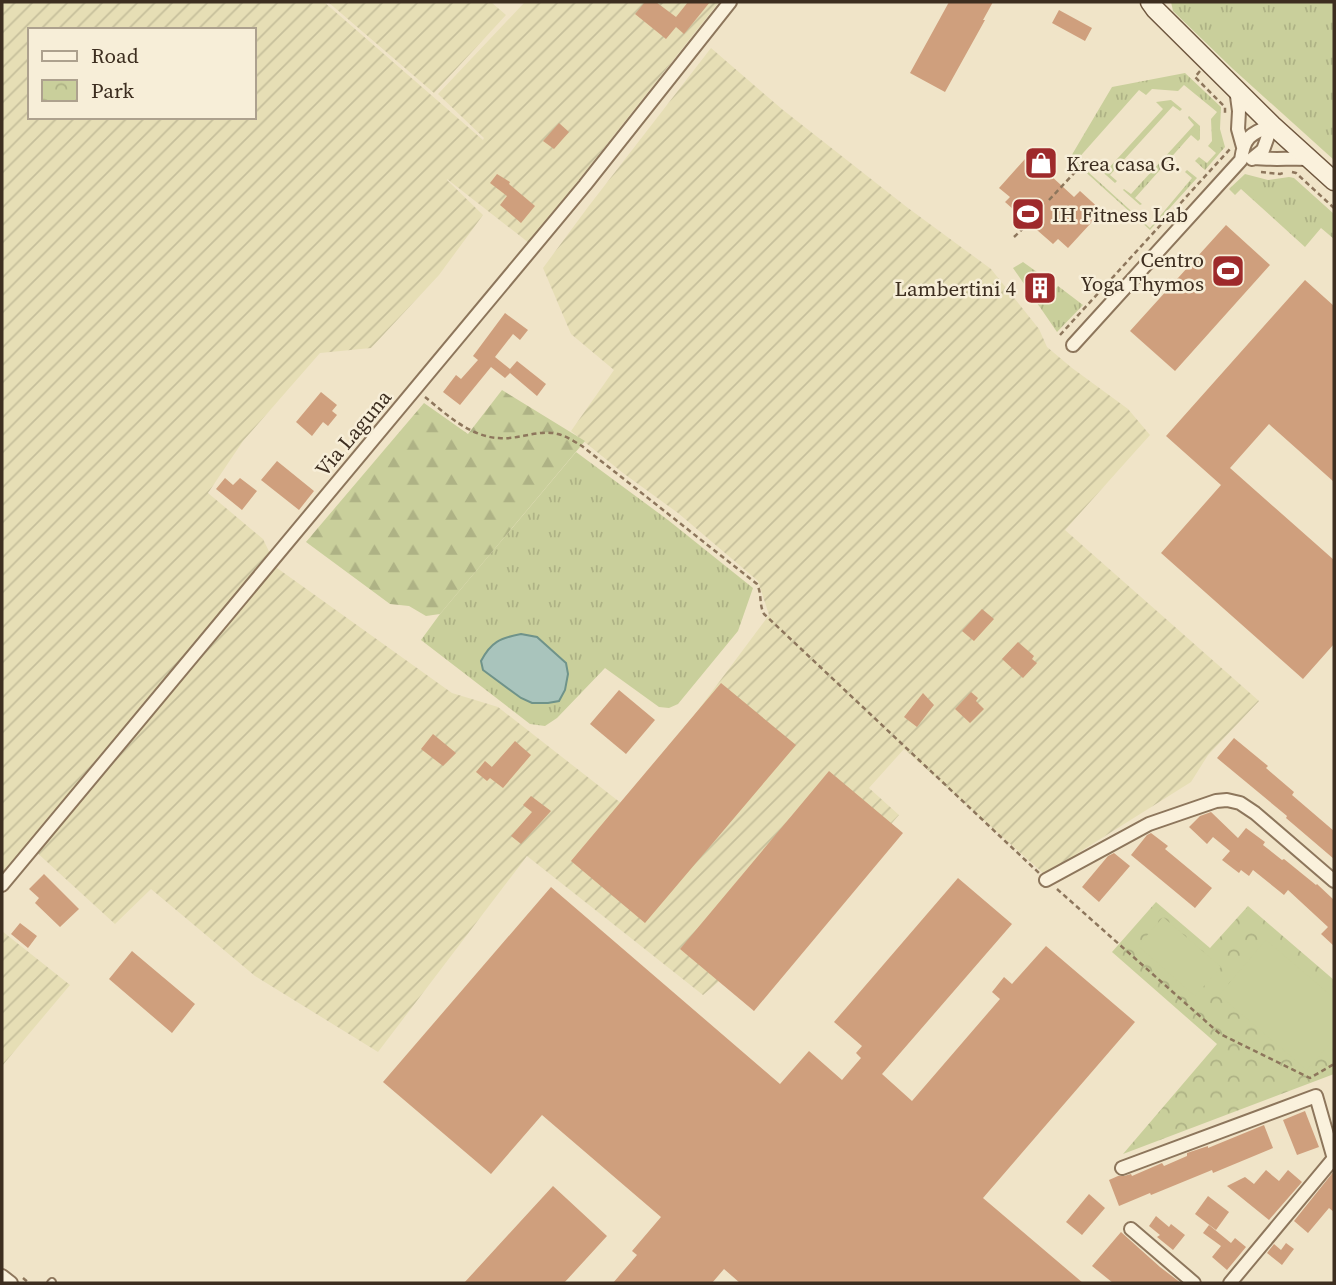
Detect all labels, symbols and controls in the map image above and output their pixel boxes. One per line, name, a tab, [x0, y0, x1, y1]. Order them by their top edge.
legend	[28, 28, 256, 119]
text: Road	[91, 41, 139, 70]
text: Park	[91, 76, 135, 105]
shop icon: Krea casa G.	[1022, 144, 1060, 182]
place label: Krea casa G.	[1066, 149, 1181, 178]
sports icon: IH Fitness Lab	[1009, 195, 1047, 233]
place label: IH Fitness Lab	[1052, 200, 1188, 229]
place label: Centro Yoga Thymos	[1080, 245, 1204, 298]
sports icon: Centro Yoga Thymos	[1209, 252, 1247, 290]
building icon: Lambertini 4	[1021, 269, 1059, 307]
place label: Lambertini 4	[894, 274, 1016, 303]
street label: Via Laguna	[308, 383, 398, 483]

